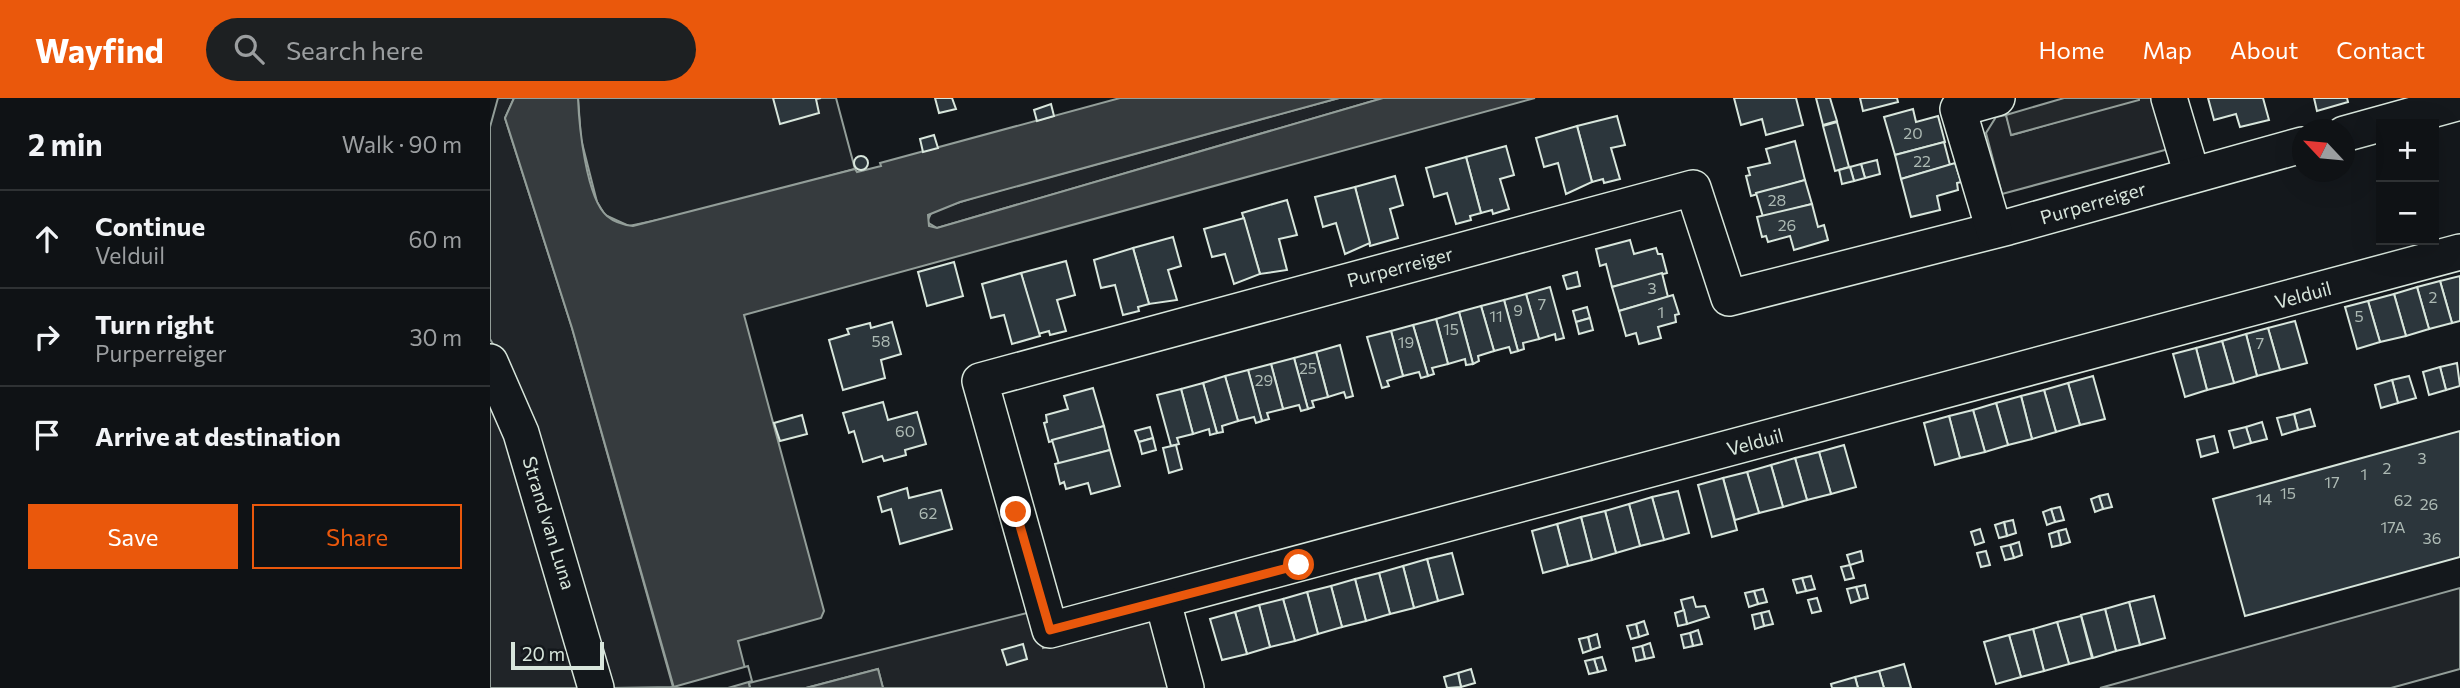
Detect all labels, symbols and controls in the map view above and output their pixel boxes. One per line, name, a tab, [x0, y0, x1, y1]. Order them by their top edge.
search box	[206, 18, 696, 81]
text: Wayfind	[35, 29, 164, 70]
icon: search	[230, 30, 268, 68]
text: Search here	[286, 34, 423, 65]
text: Home	[2039, 35, 2105, 64]
text: Map	[2143, 35, 2192, 64]
text: About	[2230, 35, 2298, 64]
text: Contact	[2336, 35, 2425, 64]
north arrow	[2292, 119, 2355, 182]
map controls	[2376, 119, 2439, 245]
button: +	[2376, 119, 2439, 182]
house number: 20	[1903, 123, 1923, 142]
text: 2 min	[28, 125, 103, 162]
text: Walk · 90 m	[342, 130, 462, 158]
house number: 22	[1913, 151, 1931, 170]
street label: Purperreiger	[2037, 176, 2149, 229]
button: −	[2376, 182, 2439, 245]
house number: 28	[1768, 190, 1786, 209]
text: Continue	[95, 210, 205, 241]
house number: 26	[1778, 215, 1796, 234]
icon: ahead	[28, 220, 66, 258]
text: 60 m	[409, 225, 462, 253]
text: Velduil	[95, 241, 165, 269]
street label: Purperreiger	[1344, 241, 1456, 292]
street label: Velduil	[2272, 276, 2334, 313]
house number: 3	[1647, 278, 1657, 297]
house number: 2	[2429, 287, 2438, 306]
house number: 7	[1538, 294, 1546, 313]
house number: 9	[1513, 300, 1523, 319]
house number: 1	[1658, 302, 1664, 321]
house number: 11	[1489, 306, 1503, 325]
house number: 5	[2354, 306, 2364, 325]
text: Turn right	[95, 308, 214, 339]
icon: right	[28, 318, 66, 356]
house number: 15	[1443, 319, 1459, 338]
text: 30 m	[409, 323, 462, 351]
house number: 58	[872, 331, 890, 350]
house number: 19	[1398, 332, 1414, 351]
house number: 7	[2256, 333, 2264, 352]
text: Purperreiger	[95, 339, 227, 367]
house number: 25	[1299, 358, 1317, 377]
house number: 29	[1255, 370, 1273, 389]
icon: arrive	[28, 416, 66, 454]
text: Arrive at destination	[95, 420, 341, 451]
house number: 60	[895, 421, 915, 440]
street label: Velduil	[1724, 423, 1786, 460]
house number: 3	[2417, 448, 2427, 467]
street label: Strand van Luna	[518, 454, 581, 592]
house number: 2	[2383, 458, 2392, 477]
house number: 1	[2361, 464, 2367, 483]
house number: 17	[2324, 472, 2340, 491]
house number: 15	[2280, 483, 2296, 502]
house number: 14	[2256, 489, 2273, 508]
house number: 62	[2394, 490, 2412, 509]
house number: 26	[2420, 494, 2438, 513]
route end	[1000, 496, 1031, 527]
house number: 62	[919, 503, 937, 522]
button: Save	[28, 504, 238, 569]
button: Share	[252, 504, 462, 569]
house number: 17A	[2381, 517, 2405, 536]
house number: 36	[2423, 528, 2441, 547]
route start	[1283, 549, 1314, 580]
scale bar	[511, 639, 604, 671]
text: 20 m	[522, 642, 565, 665]

